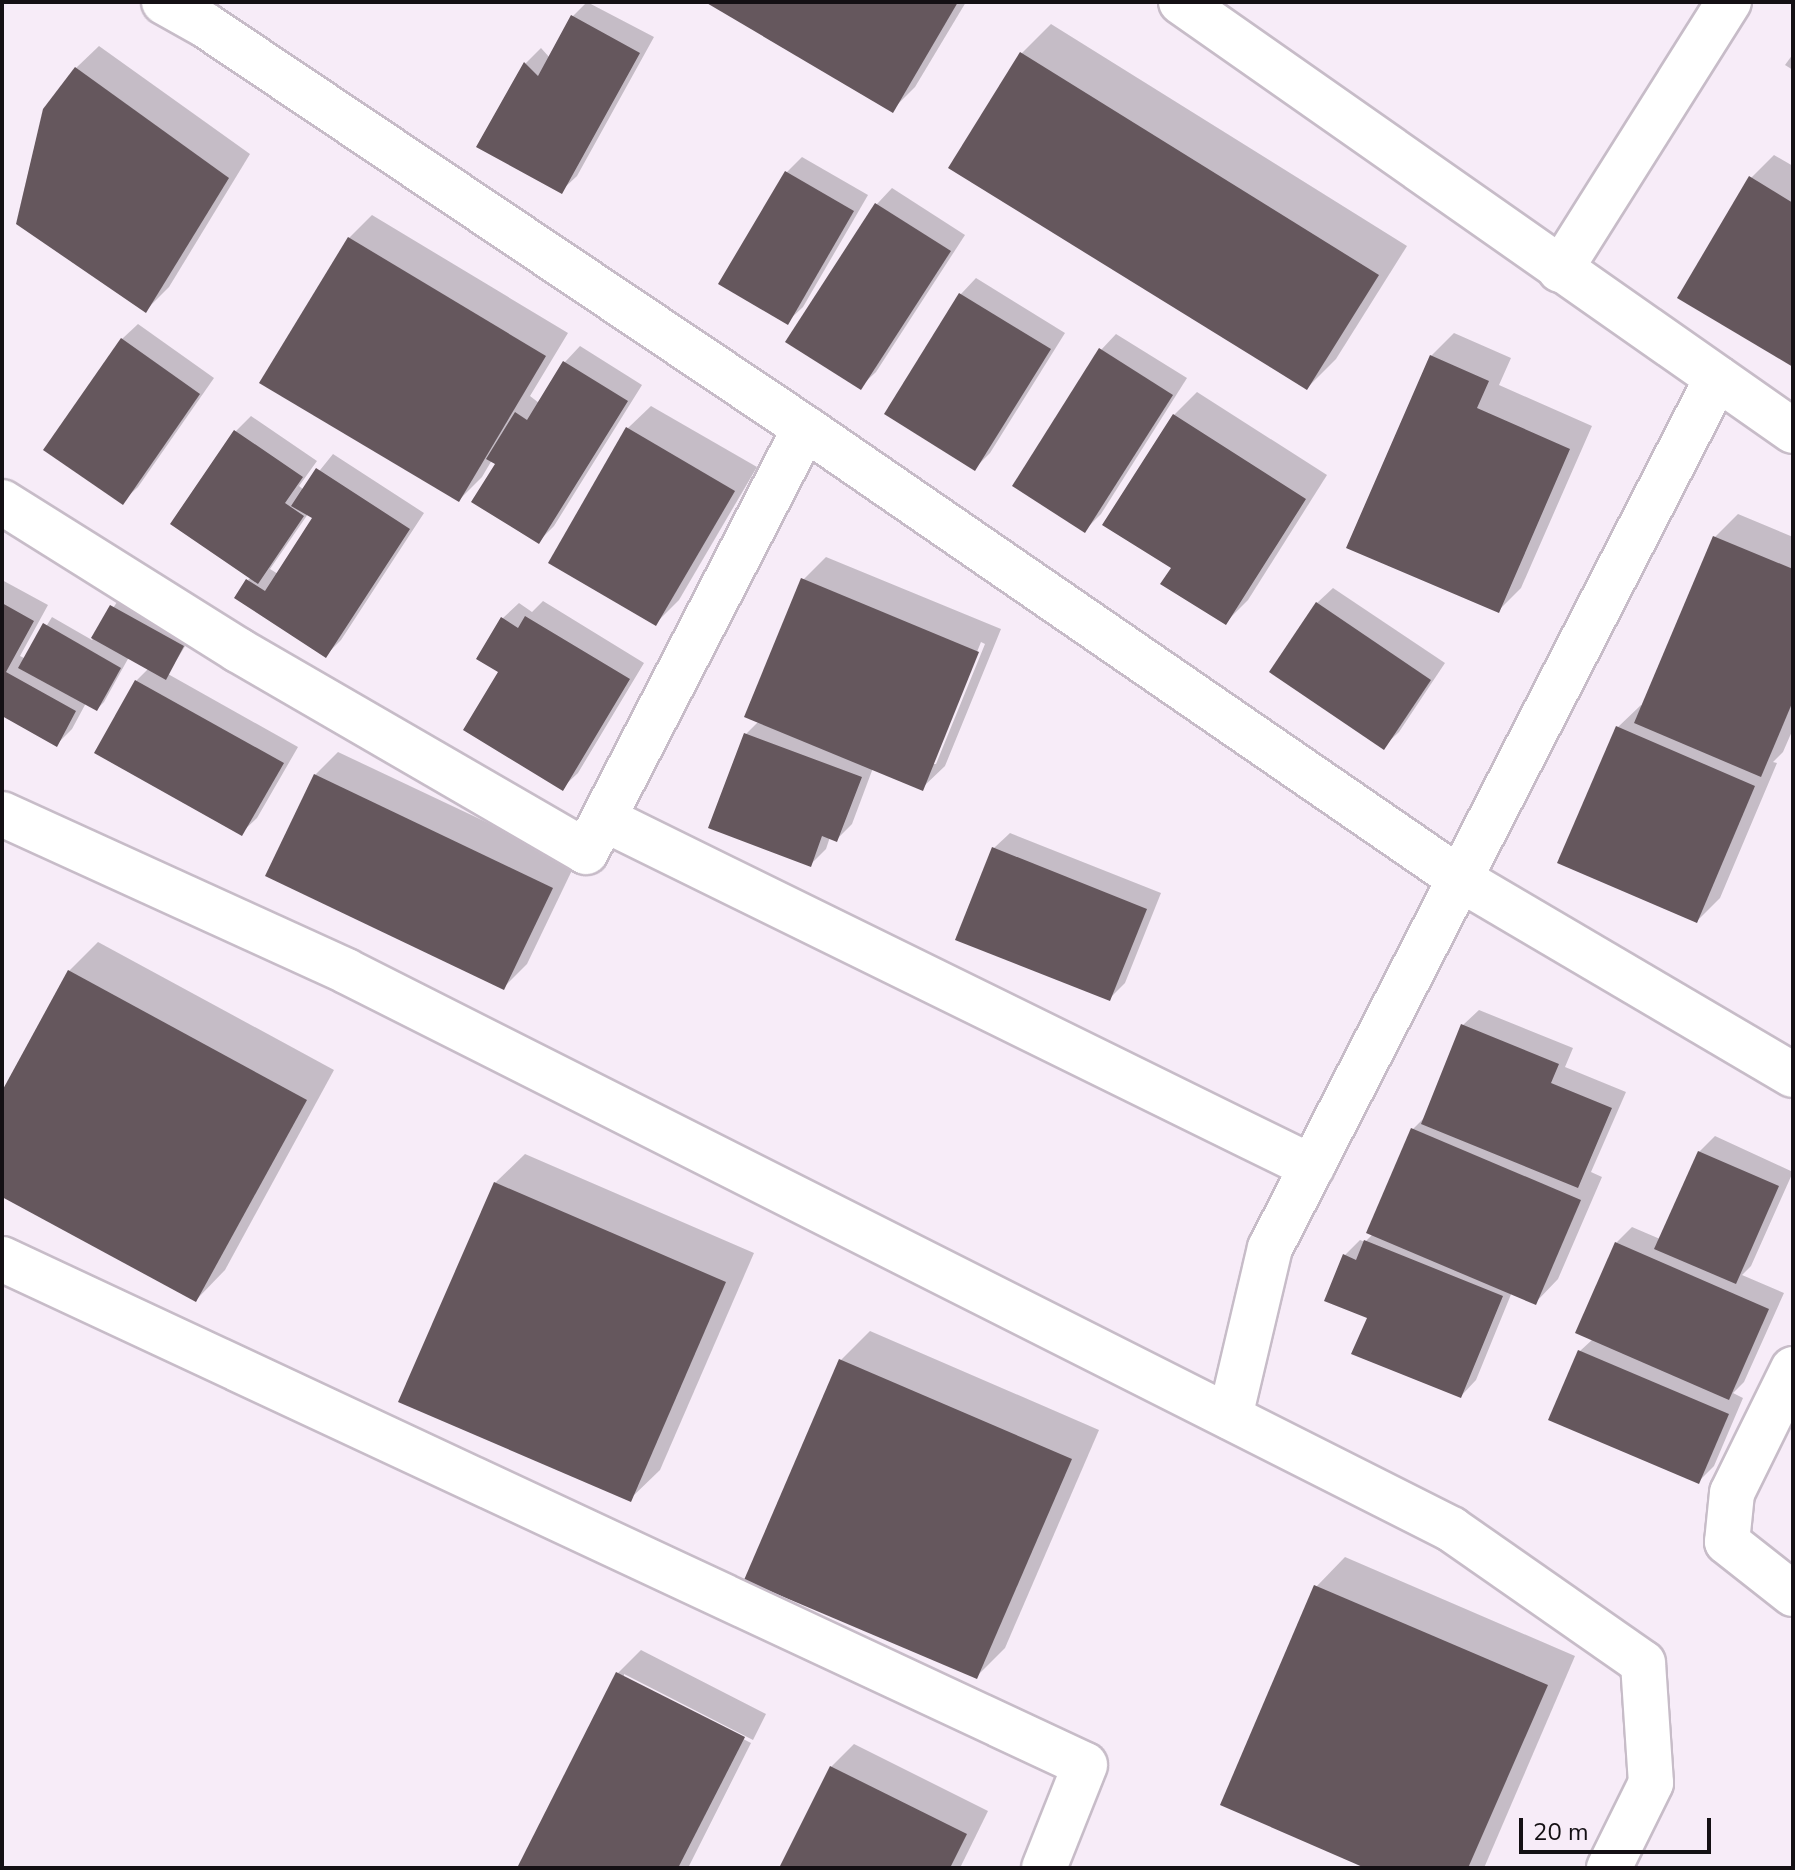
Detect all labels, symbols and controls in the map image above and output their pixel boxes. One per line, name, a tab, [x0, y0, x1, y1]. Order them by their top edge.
scale bar	[1523, 1802, 1715, 1852]
text: 20 m	[1533, 1816, 1589, 1848]

